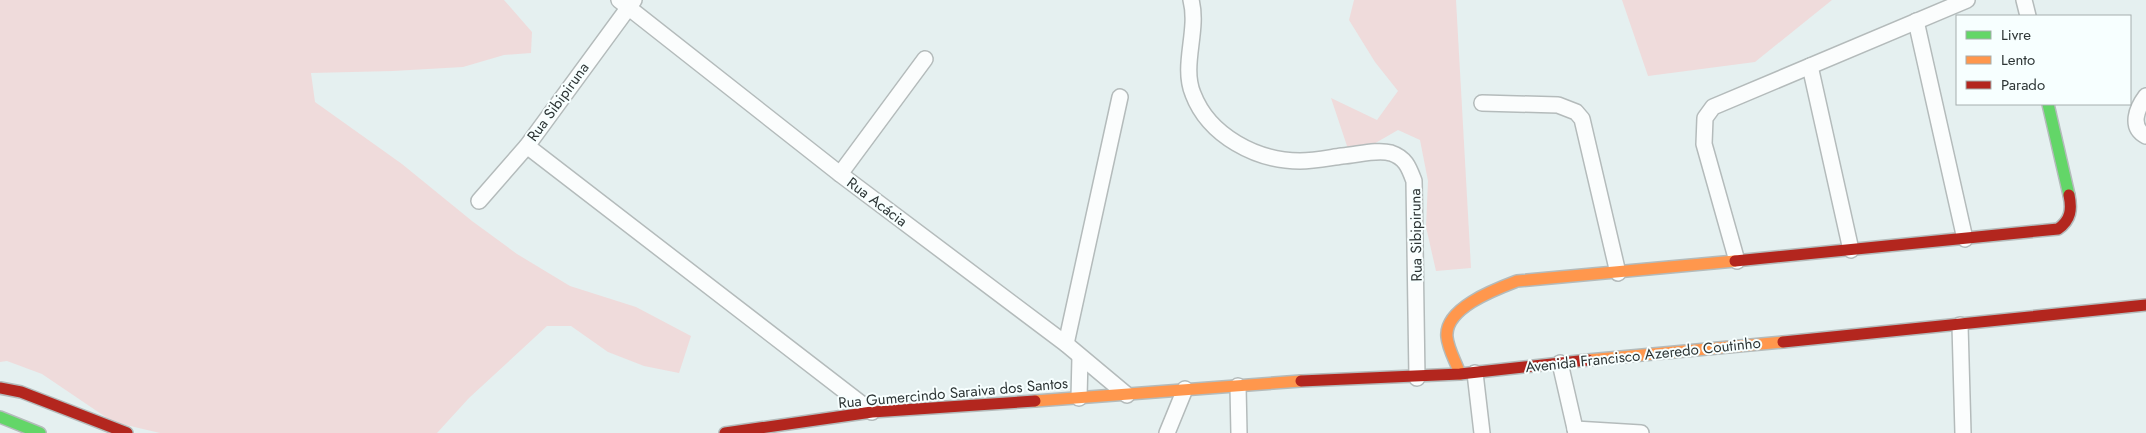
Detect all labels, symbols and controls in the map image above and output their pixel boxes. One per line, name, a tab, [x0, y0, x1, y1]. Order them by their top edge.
legend	[1956, 15, 2131, 105]
text: Livre	[2001, 24, 2031, 46]
text: Lento	[2001, 49, 2035, 71]
street label: Rua Sibipiruna	[522, 58, 594, 146]
text: Parado	[2001, 74, 2045, 96]
street label: Rua Acácia	[842, 172, 912, 232]
street label: Rua Sibipiruna	[1404, 188, 1428, 282]
street label: Avenida Francisco Azeredo Coutinho	[1524, 332, 1762, 378]
street label: Rua Gumercindo Saraiva dos Santos	[837, 372, 1069, 414]

